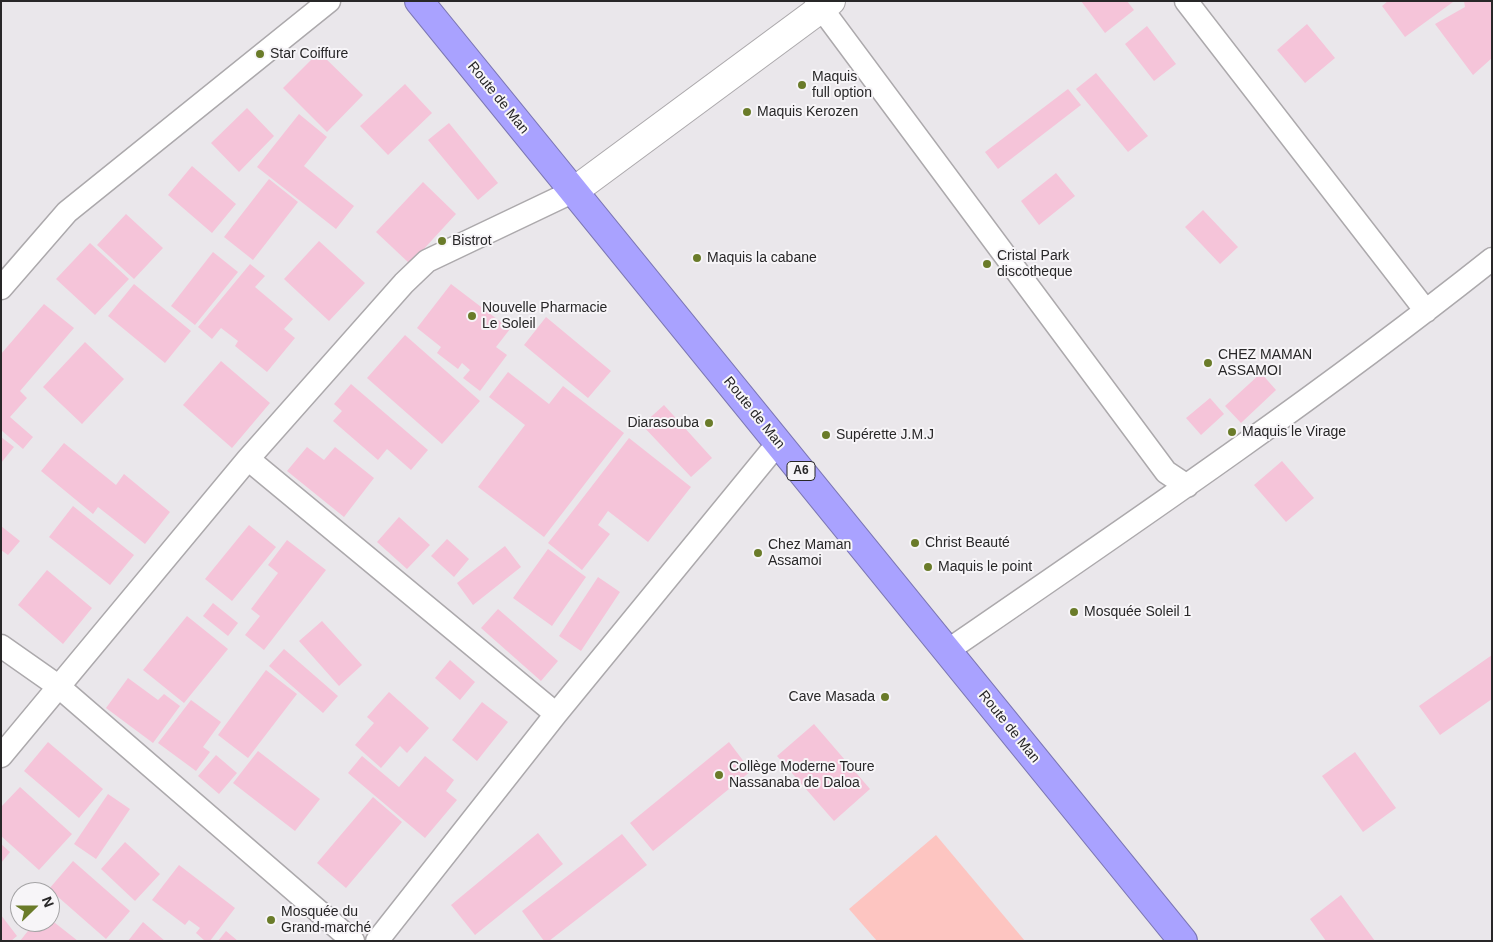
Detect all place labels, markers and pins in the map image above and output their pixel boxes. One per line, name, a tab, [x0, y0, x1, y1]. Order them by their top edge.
place label: Star Coiffure	[270, 46, 348, 62]
marker: Star Coiffure	[254, 48, 266, 60]
place label: Maquis full option	[812, 69, 872, 102]
marker: Maquis full option	[796, 79, 808, 91]
place label: Maquis Kerozen	[757, 104, 858, 120]
marker: Maquis Kerozen	[741, 106, 753, 118]
place label: Bistrot	[452, 233, 492, 249]
marker: Bistrot	[436, 235, 448, 247]
place label: Cristal Park discotheque	[997, 248, 1073, 280]
place label: Maquis la cabane	[707, 250, 817, 266]
marker: Maquis la cabane	[691, 252, 703, 264]
marker: Cristal Park discotheque	[981, 258, 993, 270]
place label: Nouvelle Pharmacie Le Soleil	[482, 300, 607, 332]
marker: Nouvelle Pharmacie Le Soleil	[466, 310, 478, 322]
place label: CHEZ MAMAN ASSAMOI	[1218, 347, 1312, 380]
marker: CHEZ MAMAN ASSAMOI	[1202, 357, 1214, 369]
place label: Diarasouba	[627, 415, 699, 431]
marker: Diarasouba	[703, 417, 715, 429]
place label: Maquis le Virage	[1242, 424, 1346, 440]
marker: Maquis le Virage	[1226, 426, 1238, 438]
place label: Supérette J.M.J	[836, 427, 934, 443]
marker: Supérette J.M.J	[820, 429, 832, 441]
place label: Christ Beauté	[925, 535, 1010, 551]
place label: Chez Maman Assamoi	[768, 537, 851, 570]
marker: Christ Beauté	[909, 537, 921, 549]
marker: Chez Maman Assamoi	[752, 547, 764, 559]
place label: Maquis le point	[938, 559, 1032, 575]
marker: Maquis le point	[922, 561, 934, 573]
place label: Mosquée Soleil 1	[1084, 604, 1191, 620]
marker: Mosquée Soleil 1	[1068, 606, 1080, 618]
place label: Cave Masada	[789, 689, 875, 705]
marker: Cave Masada	[879, 691, 891, 703]
place label: Collège Moderne Toure Nassanaba de Daloa	[729, 759, 875, 792]
marker: Collège Moderne Toure Nassanaba de Daloa	[713, 769, 725, 781]
place label: Mosquée du Grand-marché	[281, 904, 371, 936]
marker: Mosquée du Grand-marché	[265, 914, 277, 926]

